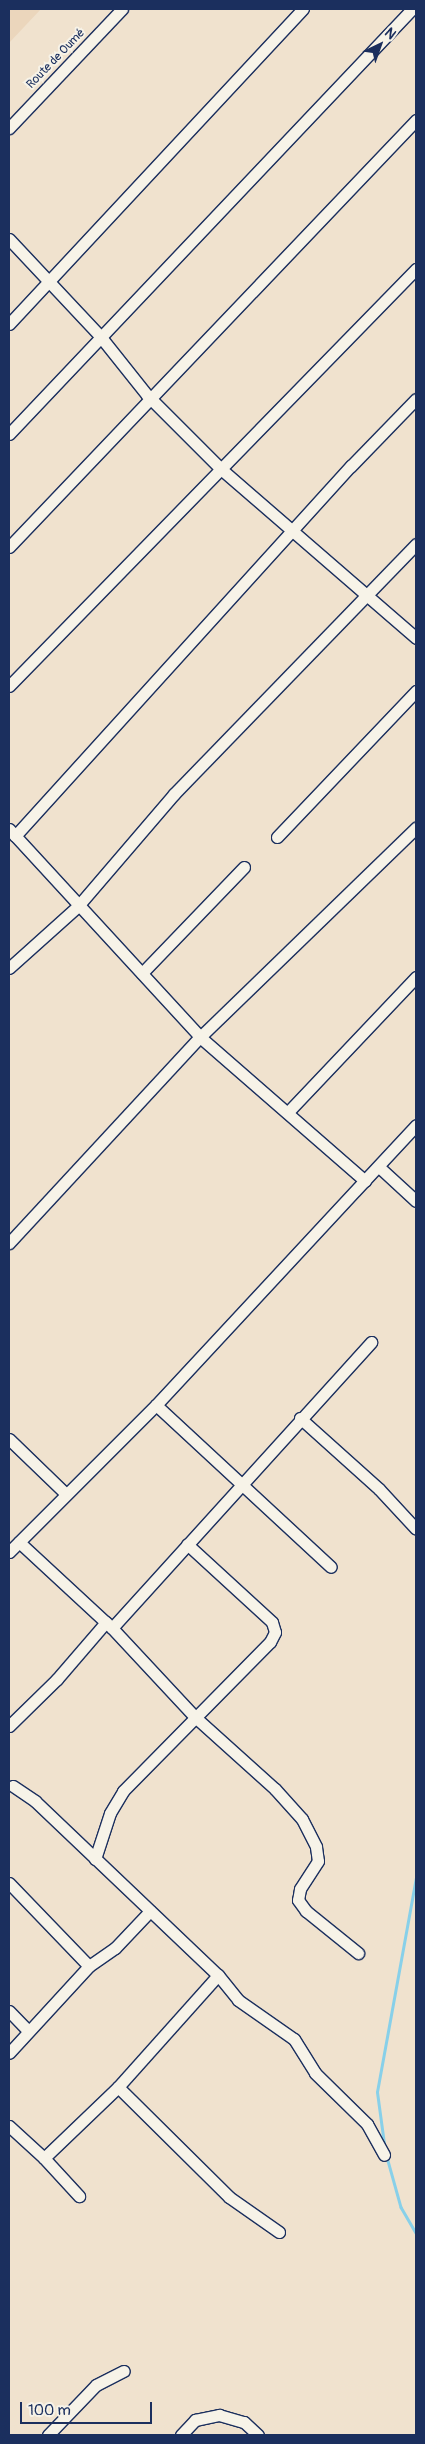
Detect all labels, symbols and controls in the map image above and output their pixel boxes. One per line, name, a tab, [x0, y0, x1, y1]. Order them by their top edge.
north arrow	[355, 20, 405, 70]
text: N	[381, 24, 400, 43]
street label: Route de Oumé	[24, 26, 88, 92]
scale bar	[22, 2392, 155, 2424]
text: 100 m	[28, 2401, 71, 2420]

